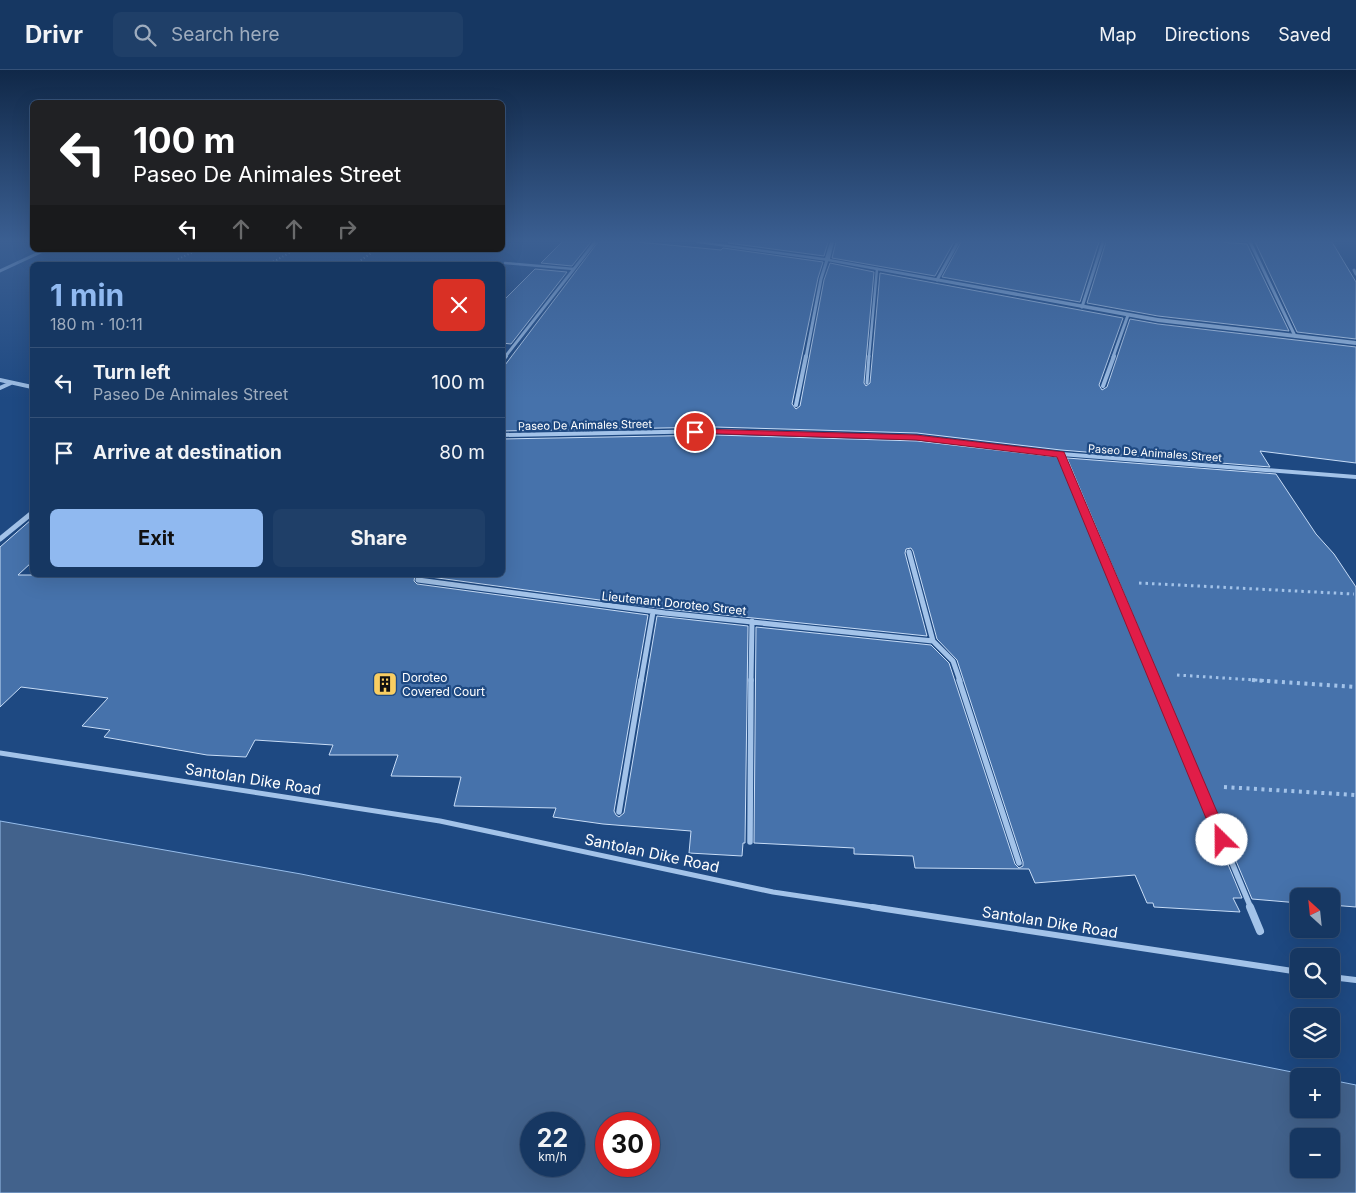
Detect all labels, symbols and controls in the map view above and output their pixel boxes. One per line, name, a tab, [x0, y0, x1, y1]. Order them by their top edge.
search box	[113, 12, 463, 57]
text: Drivr	[25, 20, 83, 49]
icon: search	[131, 21, 159, 49]
text: Search here	[171, 23, 280, 46]
text: Map	[1099, 24, 1137, 45]
text: Directions	[1165, 24, 1250, 45]
text: Saved	[1278, 24, 1331, 45]
text: 100 m	[133, 119, 236, 161]
icon: left	[50, 120, 115, 185]
text: Paseo De Animales Street	[133, 161, 401, 187]
icon: left	[174, 215, 202, 243]
icon: ahead	[227, 215, 255, 243]
icon: ahead	[280, 215, 308, 243]
icon: right	[333, 215, 361, 243]
text: 1 min	[50, 277, 124, 313]
button: close	[433, 279, 485, 331]
text: 180 m · 10:11	[50, 314, 143, 334]
text: Turn left	[93, 361, 171, 384]
icon: left	[50, 369, 78, 397]
text: 100 m	[431, 371, 485, 394]
text: Paseo De Animales Street	[93, 384, 288, 404]
pin	[674, 411, 716, 453]
street label: Paseo De Animales Street	[518, 417, 653, 433]
icon: arrive	[681, 418, 709, 446]
icon: arrive	[50, 439, 78, 467]
text: Arrive at destination	[93, 441, 282, 464]
text: 80 m	[439, 441, 485, 464]
street label: Paseo De Animales Street	[1088, 441, 1223, 465]
button: Exit	[50, 509, 263, 567]
button: Share	[273, 509, 485, 567]
street label: Lieutenant Doroteo Street	[601, 588, 747, 618]
place label: Doroteo Covered Court	[402, 670, 485, 699]
building icon: Doroteo Covered Court	[372, 671, 398, 697]
street label: Santolan Dike Road	[184, 759, 322, 799]
position arrow	[1195, 813, 1247, 865]
street label: Santolan Dike Road	[583, 829, 721, 877]
north arrow	[1290, 888, 1340, 938]
map controls	[1290, 888, 1340, 1178]
street label: Santolan Dike Road	[981, 902, 1119, 942]
button: search	[1290, 948, 1340, 998]
button: layers	[1290, 1008, 1340, 1058]
button: +	[1290, 1068, 1340, 1118]
speed limit sign: 30	[595, 1112, 660, 1177]
text: 22	[537, 1123, 568, 1153]
button: −	[1290, 1128, 1340, 1178]
text: km/h	[538, 1149, 567, 1164]

